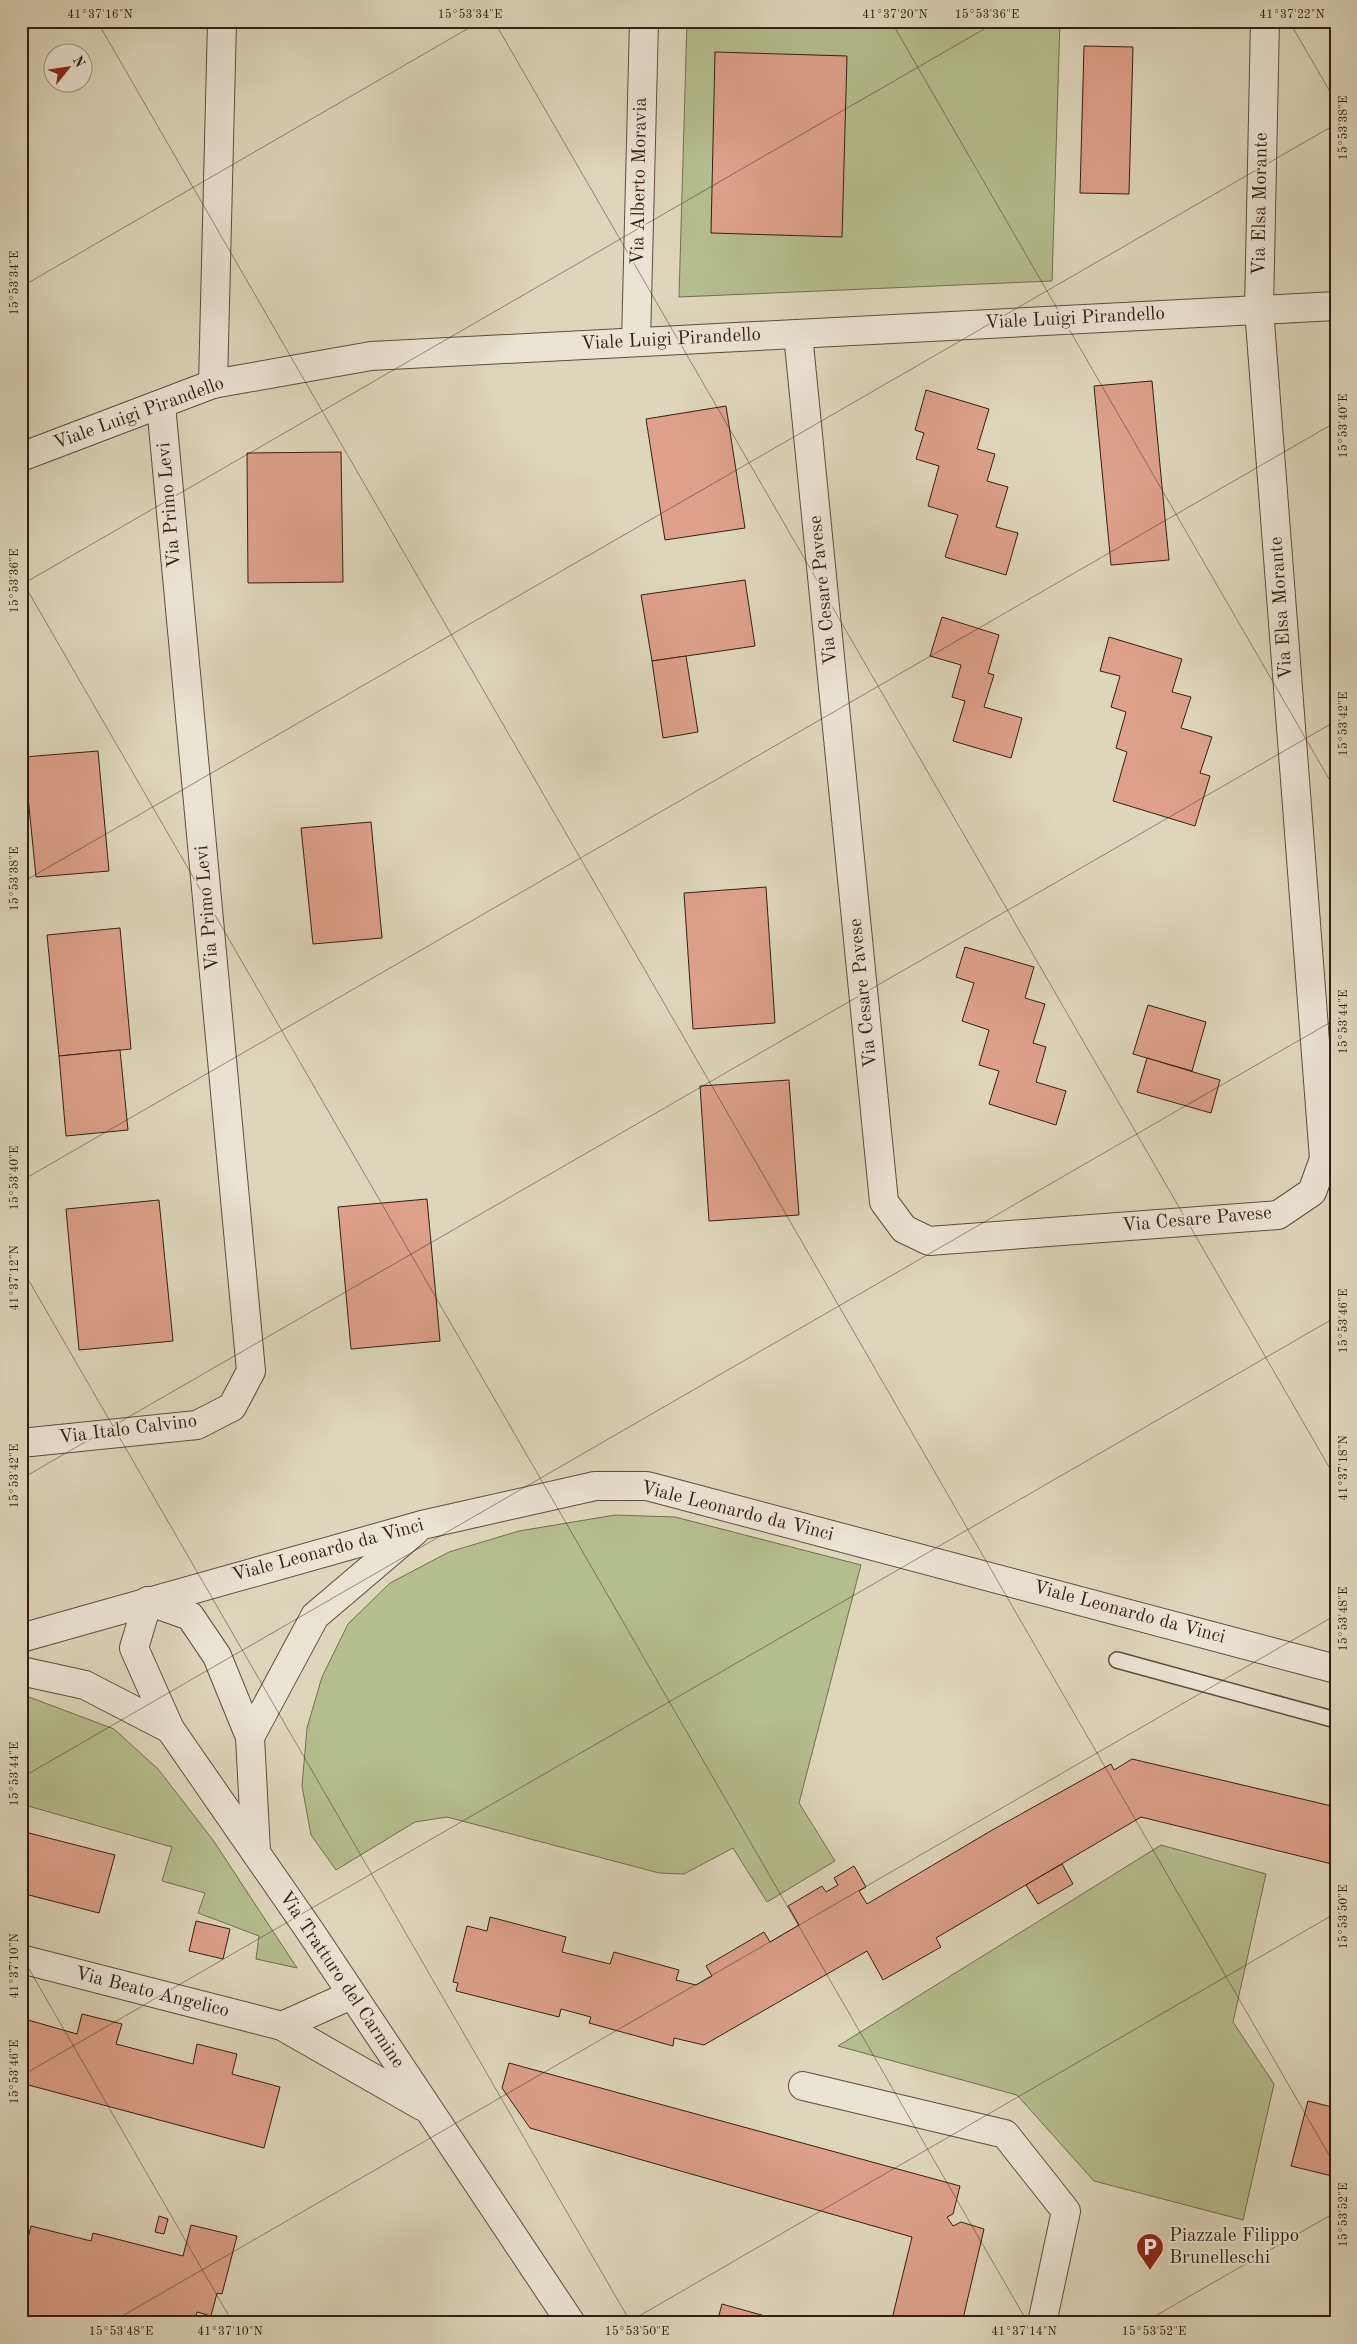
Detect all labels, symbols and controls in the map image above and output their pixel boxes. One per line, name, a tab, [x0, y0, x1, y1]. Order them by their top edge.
text: 15°53'34"E	[438, 8, 502, 21]
text: 15°53'36"E	[955, 8, 1019, 21]
text: 41°37'16"N	[67, 9, 133, 21]
text: 41°37'20"N	[862, 9, 928, 21]
text: 41°37'22"N	[1259, 9, 1325, 21]
north arrow	[42, 42, 92, 92]
text: N	[70, 54, 87, 70]
text: 15°53'38"E	[1337, 96, 1350, 160]
street label: Via Alberto Moravia	[629, 97, 651, 265]
street label: Via Elsa Morante	[1250, 132, 1272, 276]
text: 15°53'34"E	[8, 251, 21, 315]
street label: Viale Luigi Pirandello	[985, 305, 1165, 333]
street label: Viale Luigi Pirandello	[581, 326, 761, 354]
street label: Viale Luigi Pirandello	[51, 374, 227, 454]
text: 15°53'40"E	[1337, 394, 1350, 458]
street label: Via Primo Levi	[155, 441, 185, 569]
street label: Via Cesare Pavese	[807, 514, 841, 666]
street label: Via Elsa Morante	[1268, 536, 1296, 680]
text: 15°53'36"E	[8, 549, 21, 613]
text: 15°53'42"E	[1337, 692, 1350, 756]
street label: Via Primo Levi	[193, 844, 223, 972]
text: 15°53'38"E	[8, 847, 21, 911]
street label: Via Cesare Pavese	[847, 917, 881, 1069]
text: 15°53'44"E	[1337, 990, 1350, 1054]
text: 15°53'40"E	[8, 1146, 21, 1210]
street label: Via Cesare Pavese	[1121, 1204, 1273, 1236]
text: 41°37'12"N	[9, 1245, 21, 1311]
text: 15°53'46"E	[1337, 1289, 1350, 1353]
street label: Via Italo Calvino	[58, 1412, 198, 1448]
text: 41°37'18"N	[1338, 1435, 1350, 1501]
text: 15°53'42"E	[8, 1444, 21, 1508]
street label: Viale Leonardo da Vinci	[639, 1479, 835, 1545]
street label: Viale Leonardo da Vinci	[230, 1516, 426, 1586]
street label: Viale Leonardo da Vinci	[1031, 1578, 1227, 1648]
text: 15°53'48"E	[1337, 1587, 1350, 1651]
text: 15°53'44"E	[8, 1742, 21, 1806]
text: 15°53'50"E	[1337, 1885, 1350, 1949]
street label: Via Tratturo del Carmine	[275, 1888, 407, 2072]
text: 41°37'10"N	[9, 1933, 21, 1999]
street label: Via Beato Angelico	[73, 1965, 231, 2021]
text: 15°53'46"E	[8, 2040, 21, 2104]
text: 15°53'52"E	[1337, 2183, 1350, 2247]
place label: Piazzale Filippo Brunelleschi	[1169, 2227, 1299, 2268]
parking icon: Piazzale Filippo Brunelleschi	[1135, 2232, 1165, 2271]
text: 15°53'48"E	[89, 2325, 153, 2338]
text: 15°53'50"E	[605, 2325, 669, 2338]
text: 15°53'52"E	[1122, 2325, 1186, 2338]
text: 41°37'10"N	[197, 2326, 263, 2338]
text: 41°37'14"N	[991, 2326, 1057, 2338]

